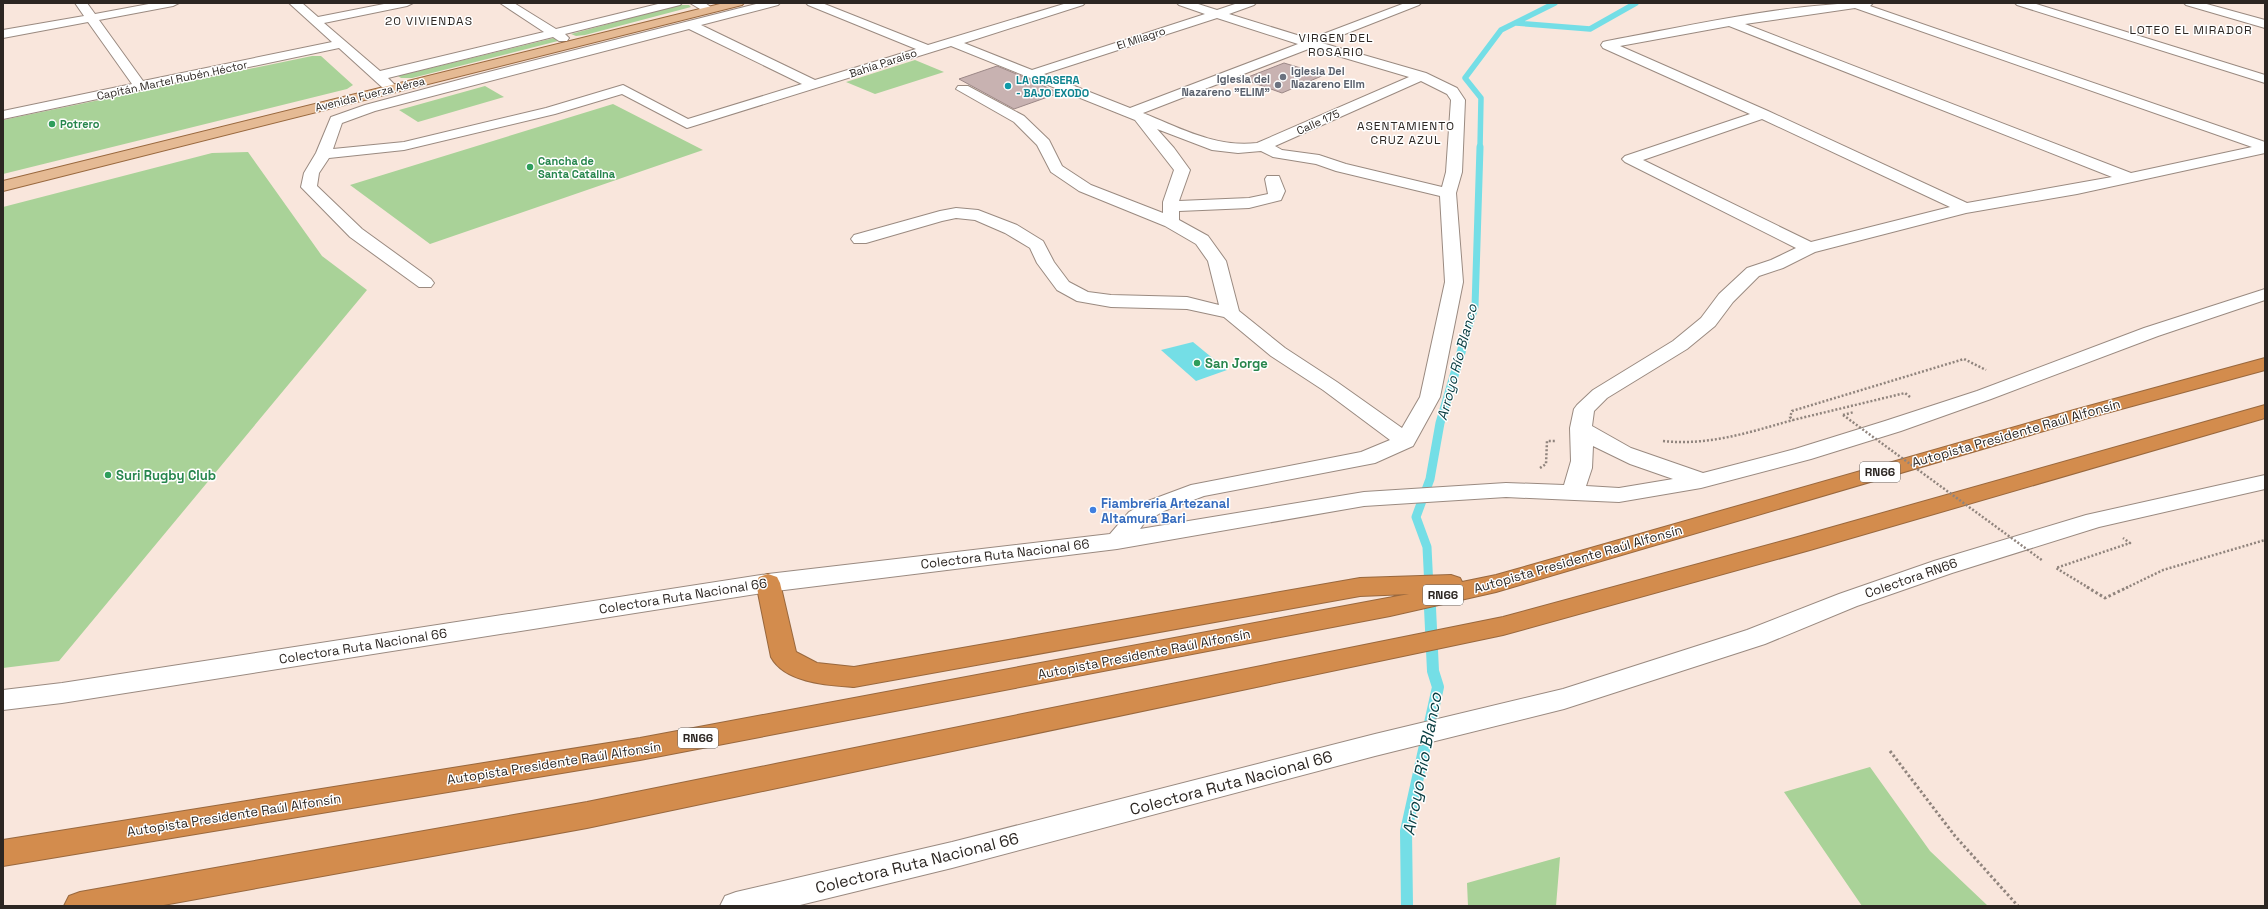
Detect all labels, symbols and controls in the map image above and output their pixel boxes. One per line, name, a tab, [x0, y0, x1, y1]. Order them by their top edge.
district label: 20 VIVIENDAS	[385, 13, 473, 29]
district label: LOTEO EL MIRADOR	[2130, 22, 2252, 38]
street label: El Milagro	[1115, 23, 1167, 52]
district label: VIRGEN DEL ROSARIO	[1299, 30, 1373, 60]
street label: Bahía Paraíso	[847, 45, 919, 81]
street label: Capitán Martel Rubén Héctor	[95, 57, 249, 103]
place label: Iglesia Del Nazareno Elim	[1291, 64, 1365, 91]
place label: Iglesia del Nazareno "ELIM"	[1181, 72, 1270, 99]
marker: Iglesia Del Nazareno Elim	[1278, 72, 1288, 82]
street label: Avenida Fuerza Aérea	[314, 73, 427, 114]
place label: LA GRASERA - BAJO EXODO	[1016, 73, 1089, 100]
marker: Iglesia del Nazareno "ELIM"	[1273, 80, 1283, 90]
marker: LA GRASERA - BAJO EXODO	[1003, 81, 1013, 91]
street label: Calle 175	[1294, 106, 1342, 138]
place label: Potrero	[60, 117, 100, 131]
district label: ASENTAMIENTO CRUZ AZUL	[1357, 118, 1455, 148]
marker: Potrero	[47, 119, 57, 129]
place label: Cancha de Santa Catalina	[538, 154, 616, 181]
marker: Cancha de Santa Catalina	[525, 162, 535, 172]
water label: Arroyo Río Blanco	[1433, 302, 1481, 422]
place label: San Jorge	[1205, 355, 1268, 372]
marker: San Jorge	[1192, 358, 1202, 368]
street label: Autopista Presidente Raúl Alfonsín	[1910, 395, 2122, 471]
road number: RN66	[1860, 462, 1900, 482]
place label: Suri Rugby Club	[116, 467, 216, 484]
marker: Suri Rugby Club	[103, 470, 113, 480]
place label: Fiambreria Artezanal Altamura Bari	[1101, 495, 1230, 527]
marker: Fiambreria Artezanal Altamura Bari	[1088, 505, 1098, 515]
street label: Autopista Presidente Raúl Alfonsín	[1472, 521, 1684, 597]
street label: Colectora Ruta Nacional 66	[920, 535, 1090, 573]
street label: Colectora RN66	[1862, 554, 1960, 602]
street label: Colectora Ruta Nacional 66	[598, 574, 768, 618]
road number: RN66	[1423, 585, 1463, 605]
street label: Colectora Ruta Nacional 66	[278, 624, 448, 668]
street label: Autopista Presidente Raúl Alfonsín	[1036, 625, 1252, 683]
water label: Arroyo Rio Blanco	[1397, 690, 1447, 837]
road number: RN66	[678, 728, 718, 748]
street label: Autopista Presidente Raúl Alfonsín	[446, 738, 662, 788]
street label: Colectora Ruta Nacional 66	[1127, 746, 1335, 820]
street label: Autopista Presidente Raúl Alfonsín	[126, 790, 342, 840]
street label: Colectora Ruta Nacional 66	[813, 828, 1021, 898]

